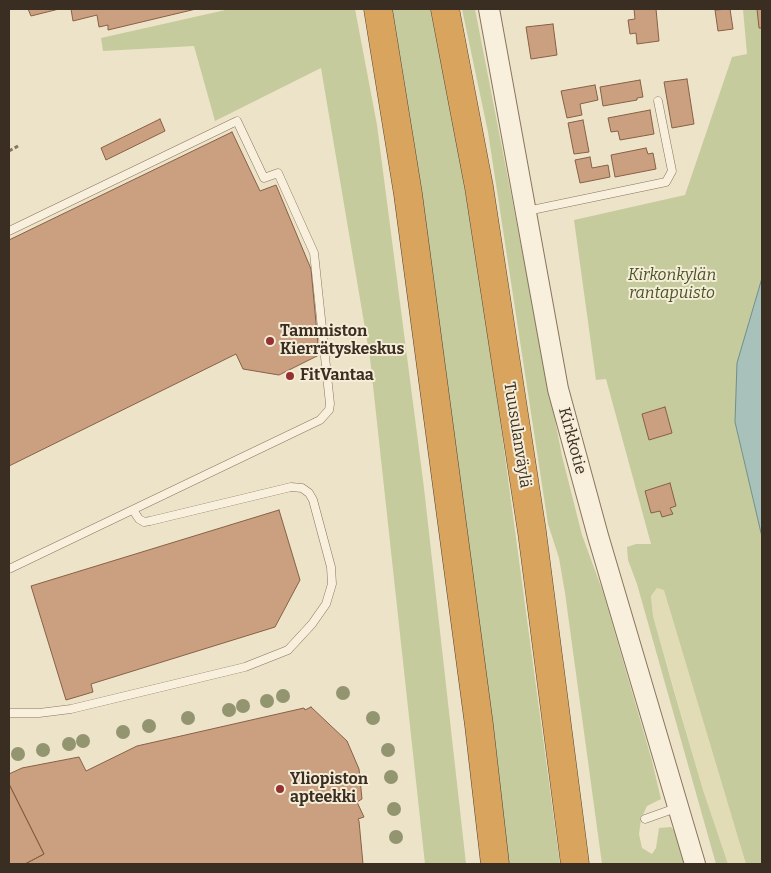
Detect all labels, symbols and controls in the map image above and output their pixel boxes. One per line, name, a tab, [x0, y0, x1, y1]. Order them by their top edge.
park label: Kirkonkylän rantapuisto	[628, 266, 716, 304]
place label: Tammiston Kierrätyskeskus	[280, 322, 404, 360]
marker: Tammiston Kierrätyskeskus	[264, 335, 276, 347]
place label: FitVantaa	[300, 366, 374, 386]
marker: FitVantaa	[284, 370, 296, 382]
street label: Tuusulanväylä	[499, 381, 535, 489]
street label: Kirkkotie	[554, 405, 590, 477]
place label: Yliopiston apteekki	[290, 770, 368, 808]
marker: Yliopiston apteekki	[274, 783, 286, 795]

